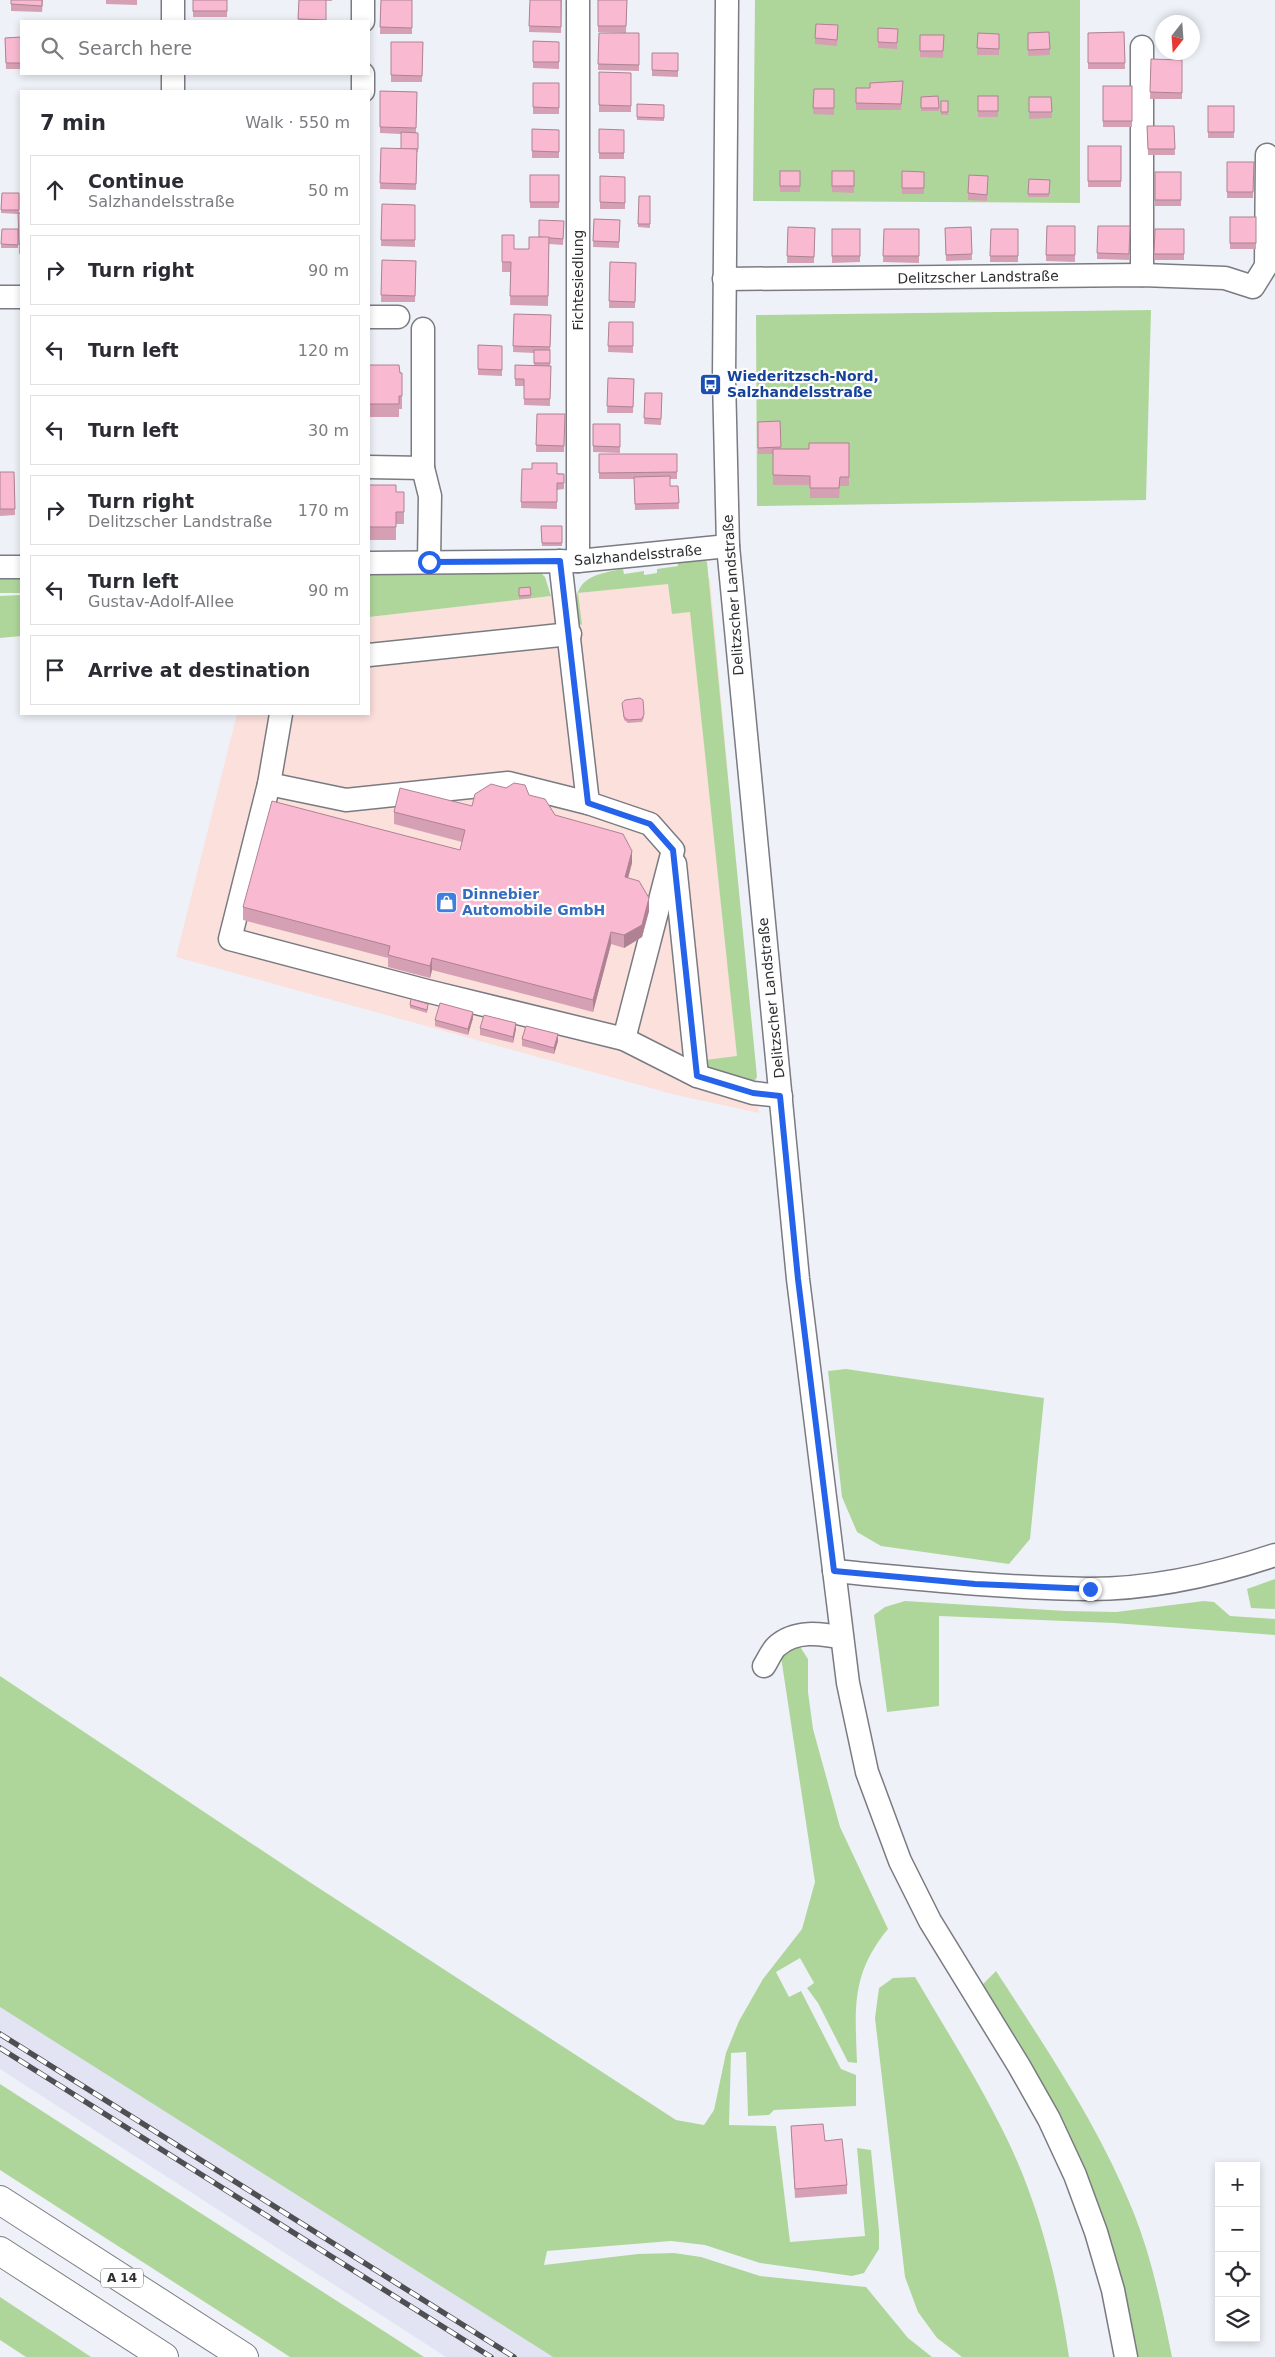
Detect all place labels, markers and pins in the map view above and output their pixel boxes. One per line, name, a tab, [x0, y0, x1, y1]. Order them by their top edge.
place label: Wiederitzsch-Nord, Salzhandelsstraße	[727, 368, 879, 400]
bus stop icon: Wiederitzsch-Nord, Salzhandelsstraße	[699, 372, 723, 396]
place label: Dinnebier Automobile GmbH	[462, 886, 605, 918]
shop icon: Dinnebier Automobile GmbH	[434, 890, 458, 914]

